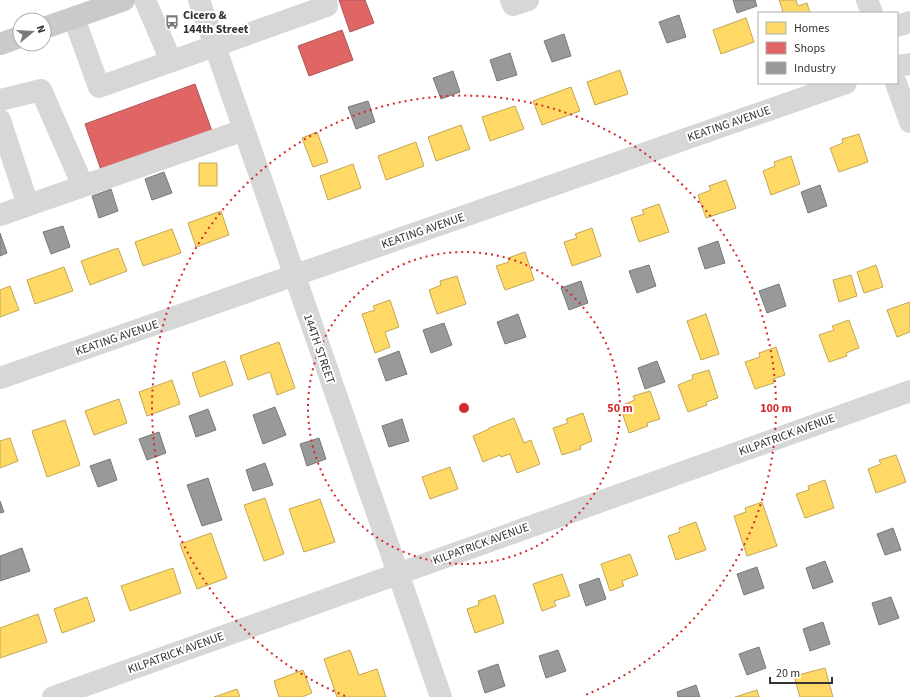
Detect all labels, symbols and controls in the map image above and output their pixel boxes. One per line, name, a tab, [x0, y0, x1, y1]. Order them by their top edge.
place label: Cicero & 144th Street	[183, 7, 249, 38]
north arrow	[12, 12, 52, 52]
legend	[758, 12, 898, 84]
bus stop icon: Cicero & 144th Street	[164, 14, 180, 30]
text: Homes	[794, 20, 829, 37]
text: N	[33, 23, 49, 35]
text: Shops	[794, 40, 825, 57]
text: Industry	[794, 60, 836, 77]
street label: KEATING AVENUE	[685, 102, 773, 146]
street label: KEATING AVENUE	[379, 209, 467, 253]
street label: 144TH STREET	[299, 312, 339, 387]
street label: KEATING AVENUE	[73, 316, 161, 360]
text: 50 m	[607, 400, 633, 417]
text: 100 m	[760, 400, 792, 417]
centre of rings	[457, 401, 471, 415]
street label: KILPATRICK AVENUE	[736, 410, 838, 460]
street label: KILPATRICK AVENUE	[430, 519, 532, 569]
street label: KILPATRICK AVENUE	[125, 628, 227, 678]
scale bar	[770, 659, 832, 685]
text: 20 m	[776, 665, 800, 682]

